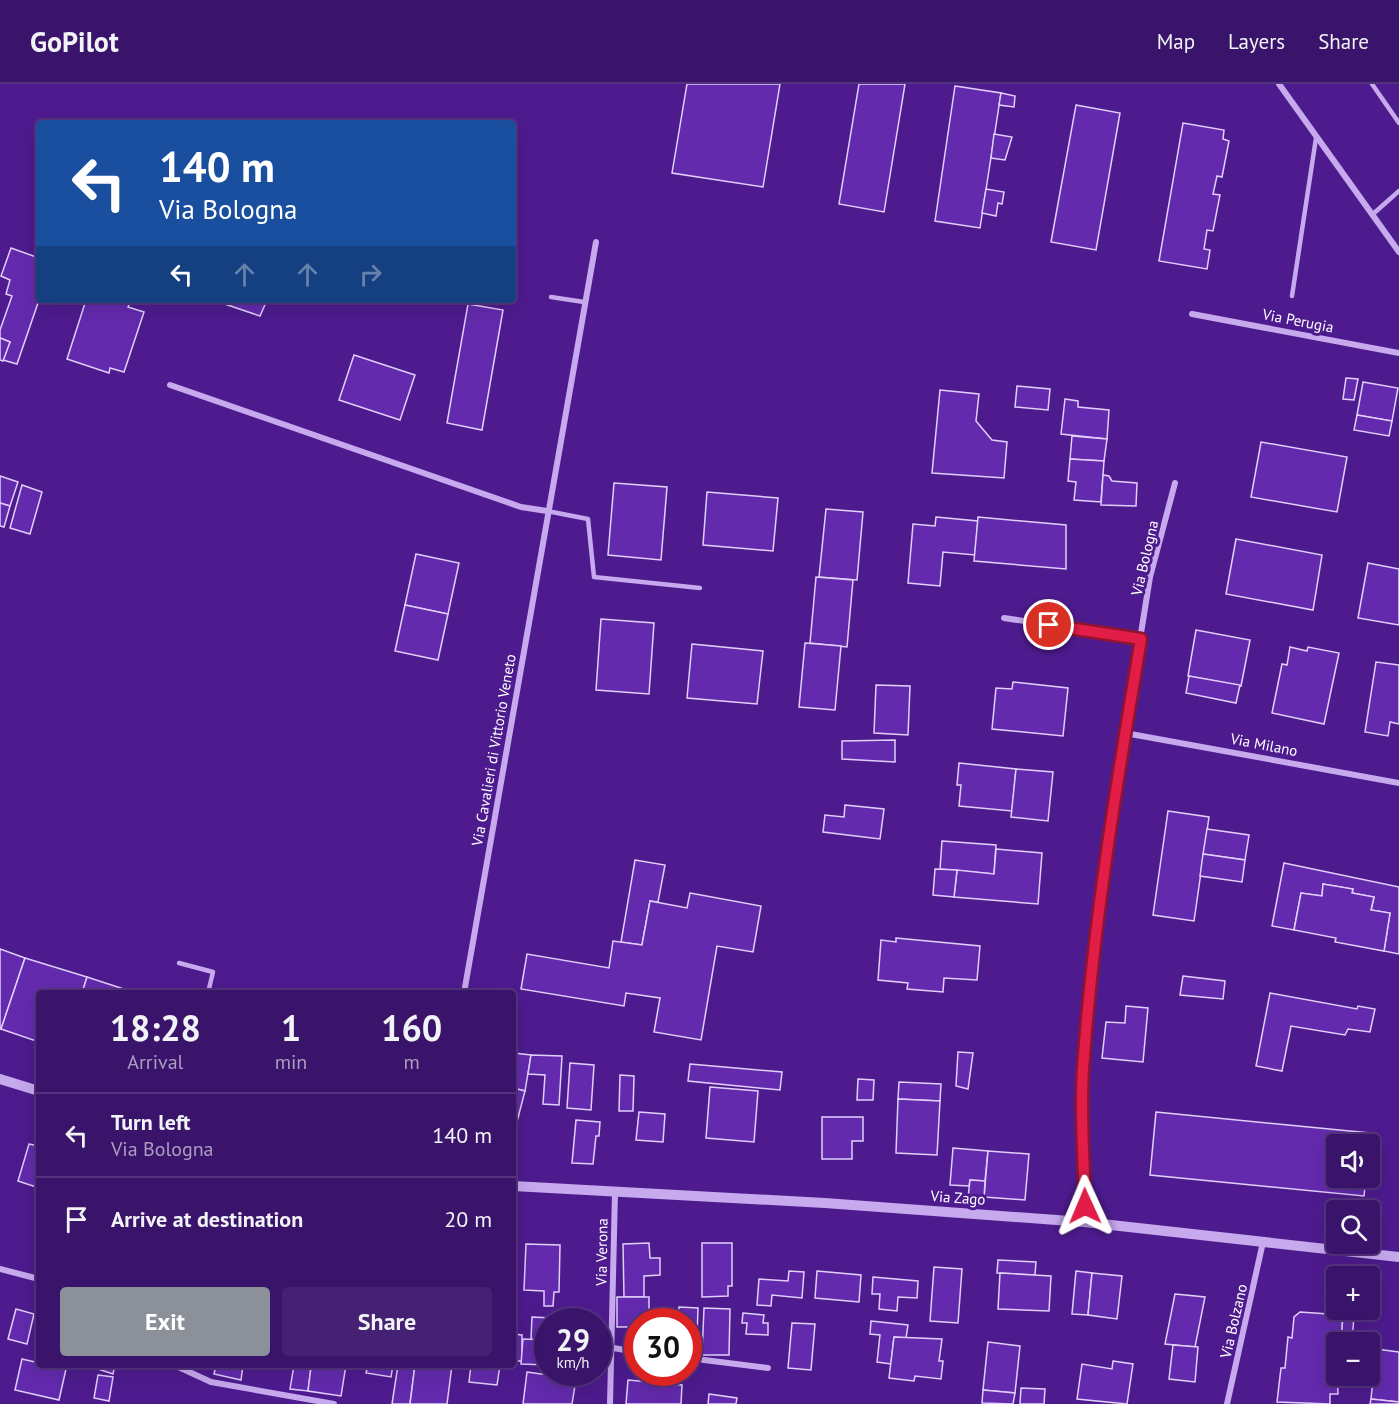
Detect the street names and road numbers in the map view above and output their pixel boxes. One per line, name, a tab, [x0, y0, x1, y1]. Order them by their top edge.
street label: Via Perugia	[1260, 304, 1335, 337]
street label: Via Bologna	[1126, 518, 1162, 598]
street label: Via Cavalieri di Vittorio Veneto	[467, 652, 520, 848]
street label: Via Milano	[1228, 729, 1299, 760]
street label: Via Zago	[929, 1186, 986, 1209]
street label: Via Verona	[591, 1218, 612, 1287]
street label: Via Bolzano	[1216, 1282, 1251, 1361]

